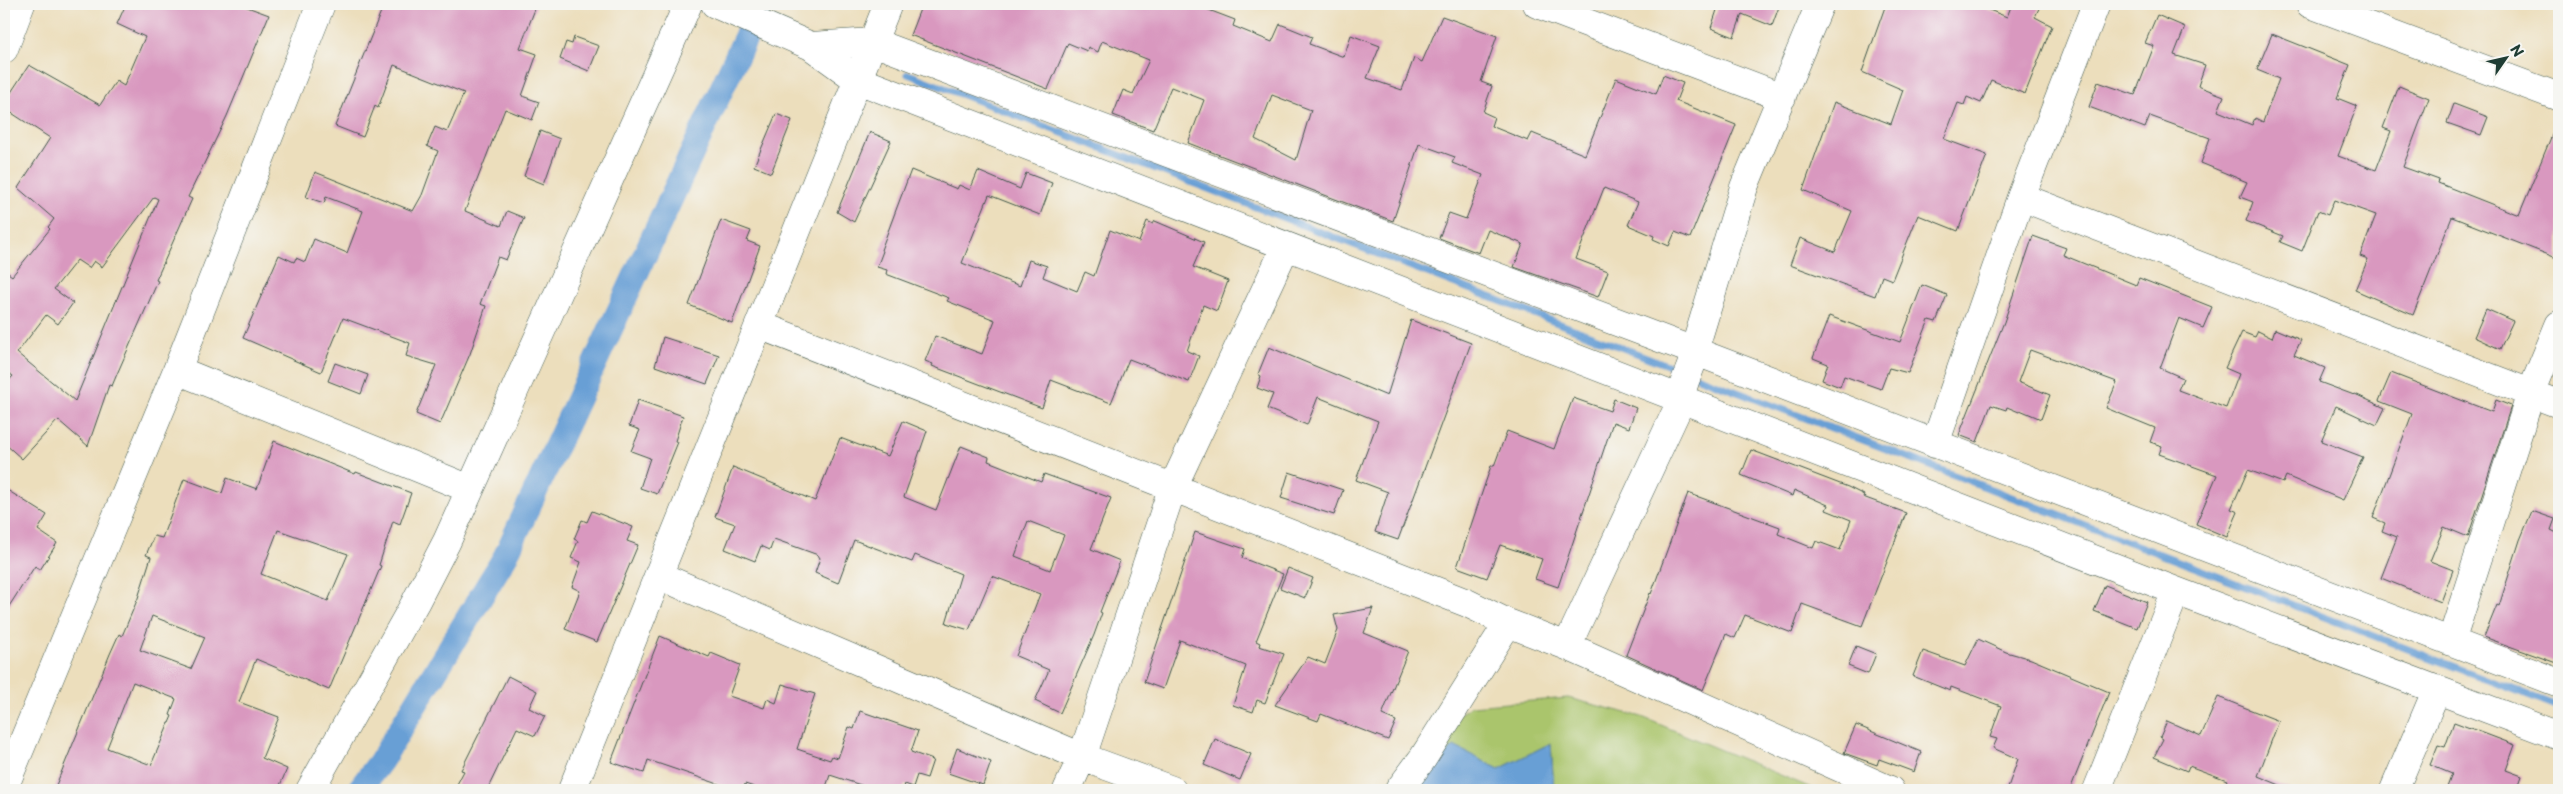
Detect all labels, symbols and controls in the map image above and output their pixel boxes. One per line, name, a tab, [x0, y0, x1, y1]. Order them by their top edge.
north arrow	[2480, 32, 2530, 82]
text: N	[2505, 40, 2529, 61]

